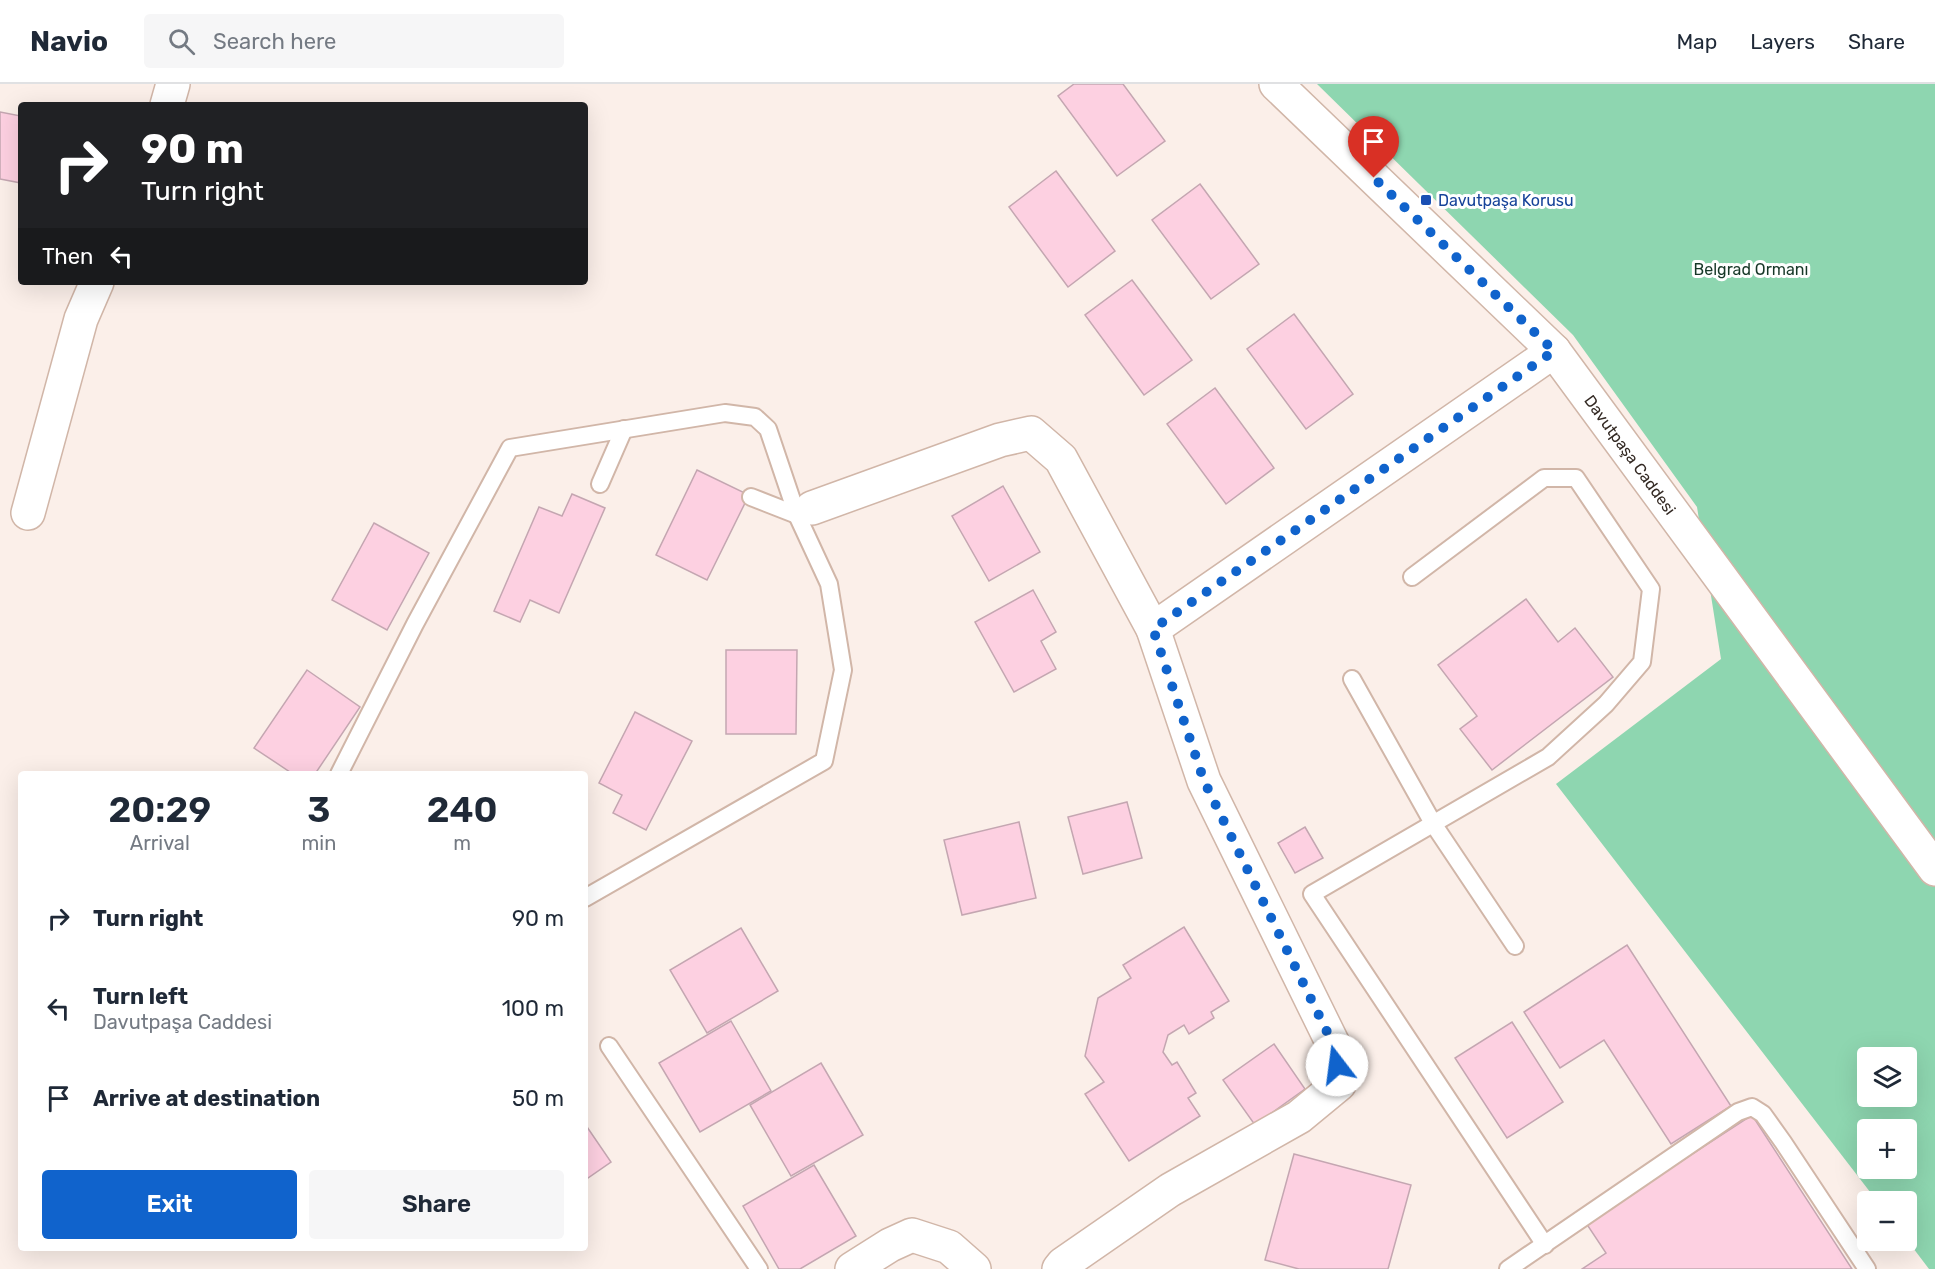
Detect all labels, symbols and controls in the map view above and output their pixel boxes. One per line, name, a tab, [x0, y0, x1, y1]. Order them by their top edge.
search box	[144, 14, 564, 68]
text: Navio	[30, 25, 108, 58]
icon: search	[165, 25, 198, 58]
text: Search here	[213, 28, 336, 55]
text: Map	[1676, 29, 1717, 54]
text: Layers	[1750, 29, 1815, 54]
text: Share	[1848, 29, 1905, 54]
pin	[1348, 116, 1399, 178]
text: 90 m	[141, 124, 244, 174]
icon: arrive	[1357, 125, 1390, 158]
icon: right	[42, 126, 120, 204]
text: Turn right	[141, 175, 264, 207]
place label: Davutpaşa Korusu	[1438, 191, 1574, 210]
marker: Davutpaşa Korusu	[1419, 193, 1433, 207]
icon: left	[105, 240, 138, 273]
text: Then	[42, 243, 93, 270]
park label: Belgrad Ormanı	[1694, 260, 1808, 279]
street label: Davutpaşa Caddesi	[1580, 391, 1680, 519]
text: 20:29	[109, 788, 211, 831]
text: 3	[307, 788, 331, 831]
text: 240	[427, 788, 497, 831]
text: Arrival	[130, 831, 190, 855]
text: min	[302, 831, 336, 855]
text: m	[453, 831, 471, 855]
icon: right	[42, 902, 75, 935]
text: Turn right	[93, 905, 203, 932]
text: 90 m	[512, 905, 564, 932]
text: Turn left	[93, 983, 188, 1010]
icon: left	[42, 992, 75, 1025]
text: 100 m	[502, 995, 564, 1022]
text: Davutpaşa Caddesi	[93, 1010, 272, 1034]
position arrow	[1305, 1033, 1369, 1097]
map controls	[1857, 1047, 1917, 1251]
button: layers	[1857, 1047, 1917, 1107]
icon: arrive	[42, 1082, 75, 1115]
text: Arrive at destination	[93, 1085, 320, 1112]
text: 50 m	[512, 1085, 564, 1112]
button: +	[1857, 1119, 1917, 1179]
button: Exit	[42, 1170, 297, 1239]
button: Share	[309, 1170, 564, 1239]
button: −	[1857, 1191, 1917, 1251]

